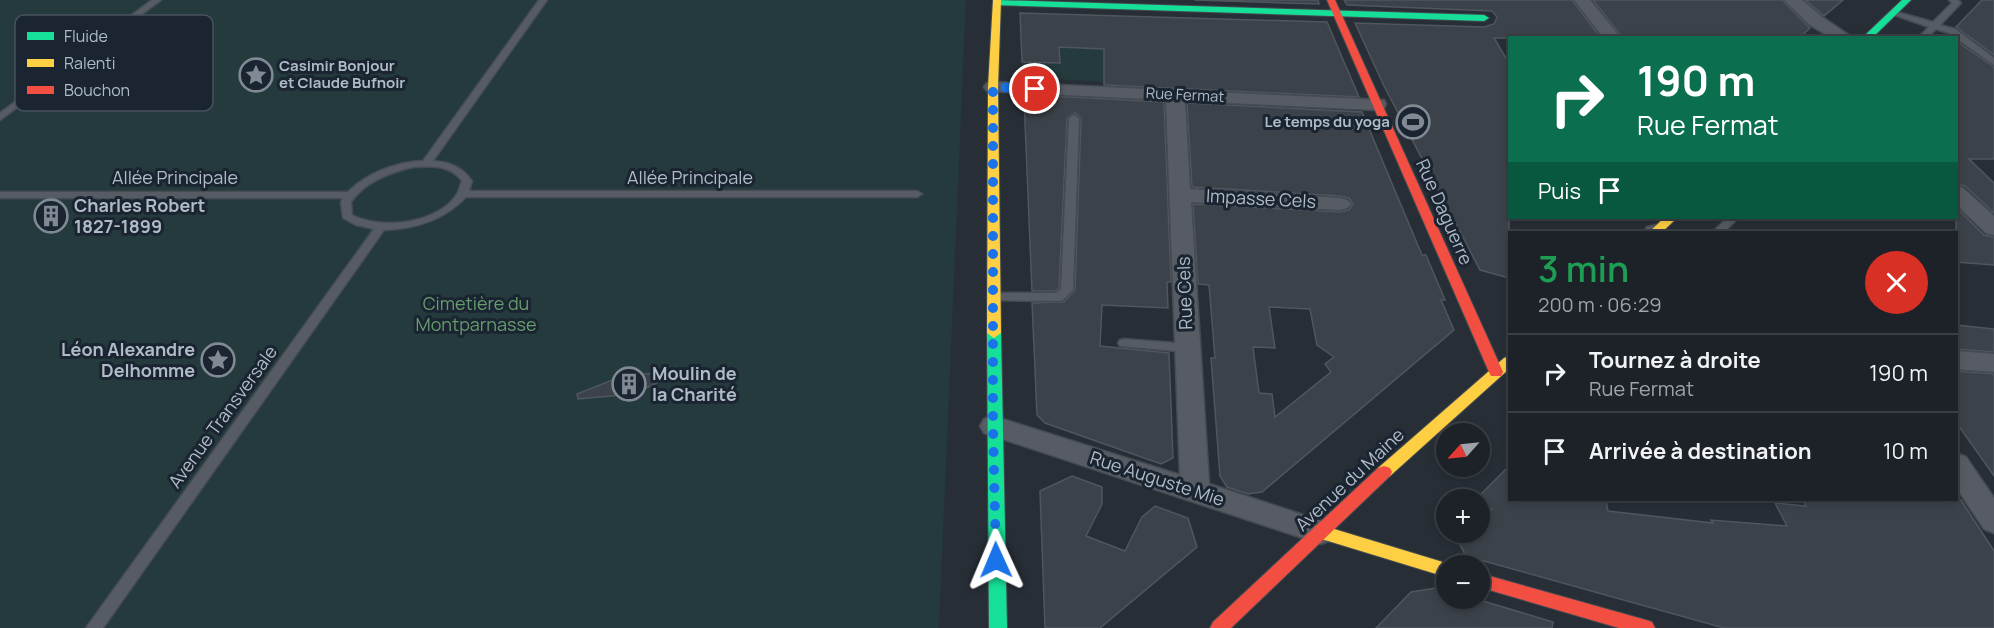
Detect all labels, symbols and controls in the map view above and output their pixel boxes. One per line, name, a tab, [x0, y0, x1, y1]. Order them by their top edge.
legend	[15, 15, 213, 111]
text: Fluide	[64, 25, 108, 47]
text: 190 m	[1637, 51, 1755, 109]
text: Ralenti	[64, 52, 115, 74]
place label: Casimir Bonjour et Claude Bufnoir	[279, 55, 405, 93]
place icon: Casimir Bonjour et Claude Bufnoir	[238, 57, 274, 93]
icon: right	[1538, 60, 1616, 138]
pin	[1009, 63, 1060, 114]
icon: arrive	[1018, 72, 1051, 105]
text: Bouchon	[64, 79, 130, 101]
street label: Rue Fermat	[1145, 82, 1225, 107]
sports icon: Le temps du yoga	[1395, 104, 1431, 140]
text: Rue Fermat	[1637, 106, 1779, 143]
place label: Le temps du yoga	[1265, 111, 1390, 132]
street label: Rue Daguerre	[1411, 155, 1479, 268]
street label: Allée Principale	[112, 165, 238, 189]
street label: Allée Principale	[627, 165, 753, 189]
icon: arrive	[1593, 174, 1626, 207]
text: Puis	[1538, 176, 1581, 206]
street label: Impasse Cels	[1205, 183, 1317, 213]
place label: Charles Robert 1827-1899	[74, 193, 205, 238]
building icon: Charles Robert 1827-1899	[33, 198, 69, 234]
text: 3 min	[1538, 244, 1629, 293]
button: close	[1865, 251, 1928, 314]
street label: Rue Cels	[1171, 256, 1197, 330]
park label: Cimetière du Montparnasse	[416, 291, 536, 336]
text: 200 m · 06:29	[1538, 291, 1662, 318]
place label: Léon Alexandre Delhomme	[61, 337, 195, 382]
street label: Avenue Transversale	[162, 340, 282, 492]
place icon: Léon Alexandre Delhomme	[200, 342, 236, 378]
text: Tournez à droite	[1589, 345, 1761, 375]
icon: right	[1538, 357, 1571, 390]
text: 190 m	[1869, 358, 1928, 388]
place label: Moulin de la Charité	[652, 361, 737, 406]
building icon: Moulin de la Charité	[611, 366, 647, 402]
text: Rue Fermat	[1589, 375, 1694, 402]
street label: Avenue du Maine	[1290, 423, 1409, 536]
north arrow	[1436, 423, 1490, 477]
map controls	[1436, 423, 1490, 609]
icon: arrive	[1538, 435, 1571, 468]
text: Arrivée à destination	[1589, 436, 1812, 466]
text: 10 m	[1883, 436, 1928, 466]
street label: Rue Auguste Mie	[1087, 445, 1228, 511]
button: +	[1436, 489, 1490, 543]
position arrow	[964, 528, 1028, 592]
button: −	[1436, 555, 1490, 609]

